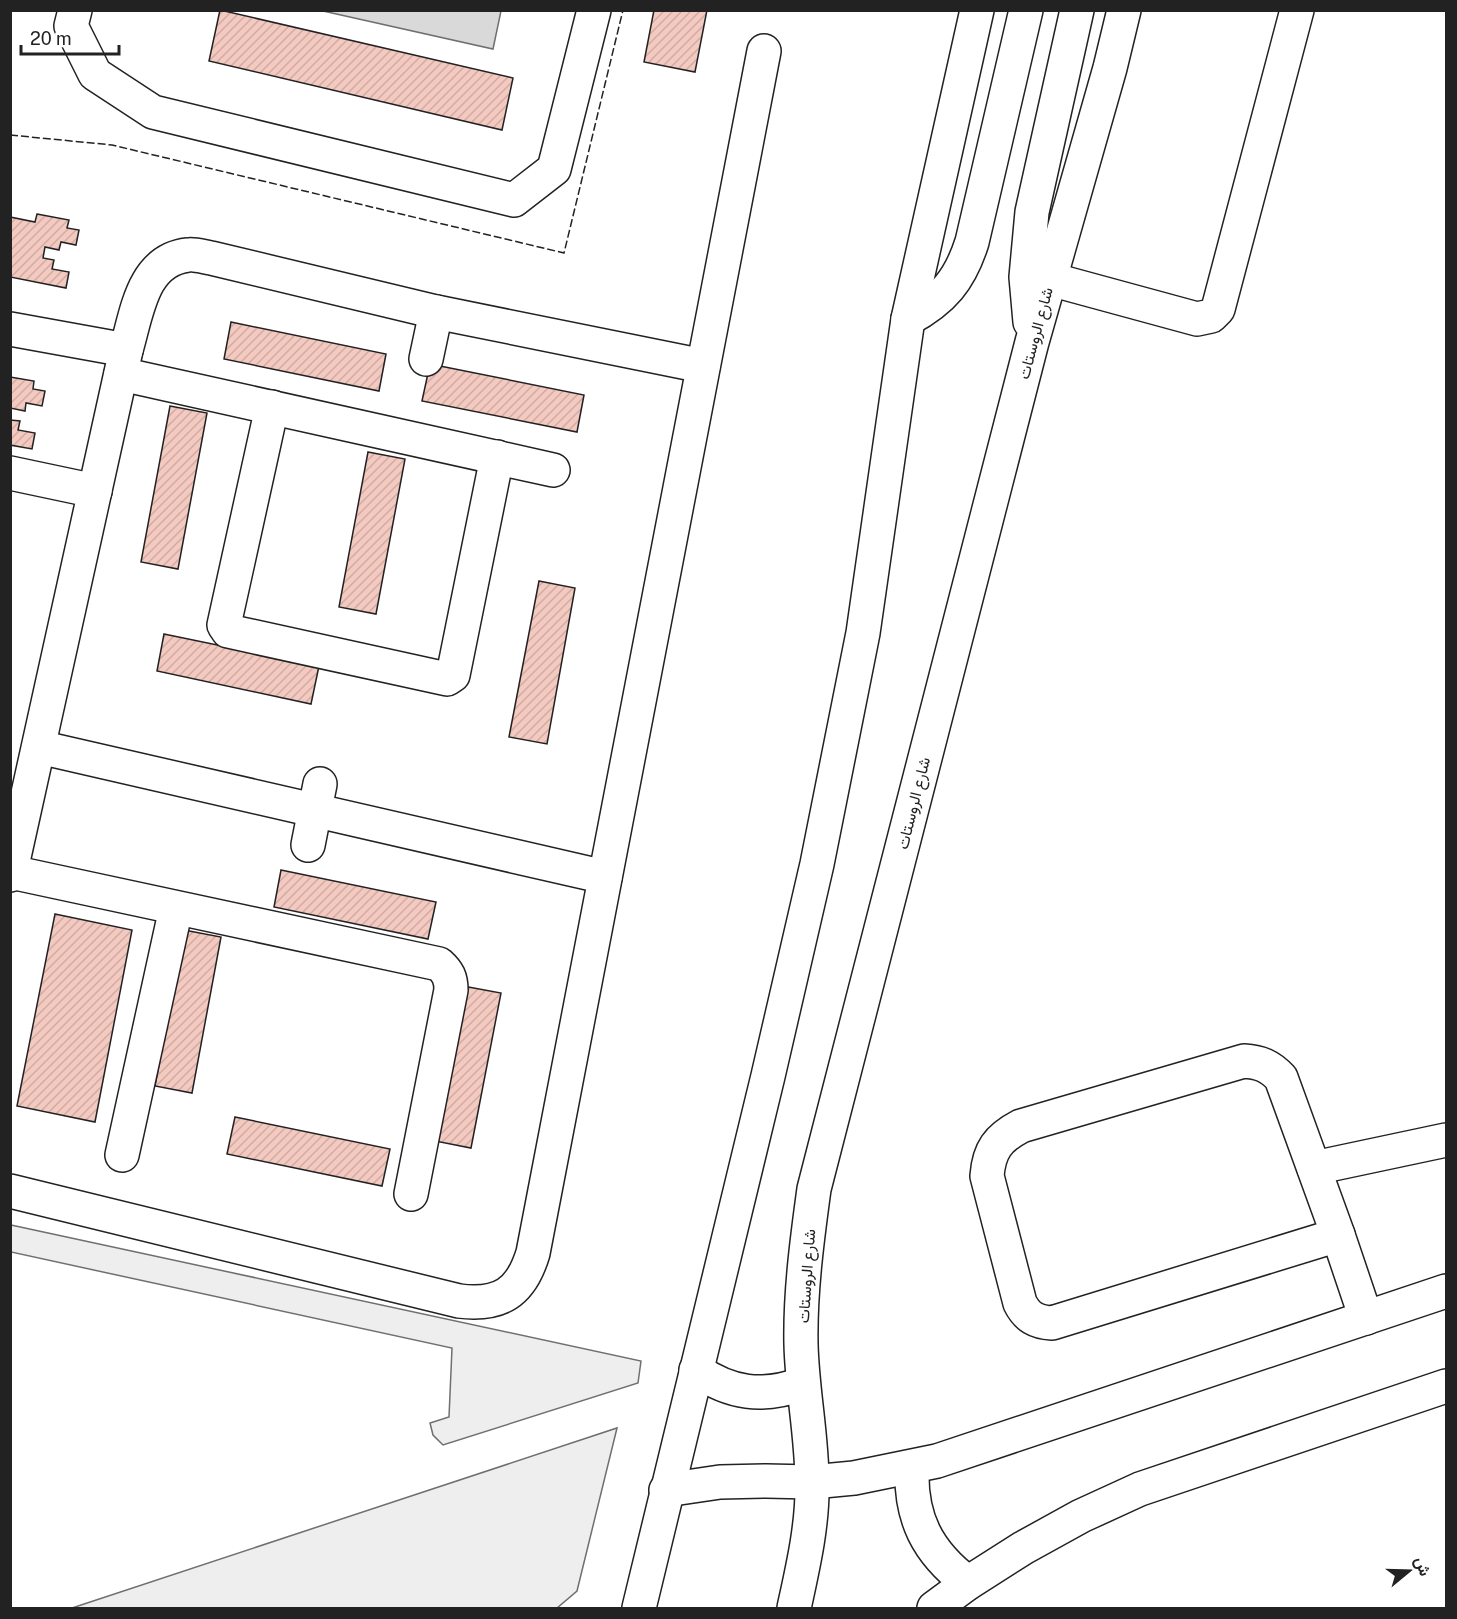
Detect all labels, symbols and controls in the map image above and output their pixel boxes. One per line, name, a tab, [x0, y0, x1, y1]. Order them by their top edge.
scale bar	[21, 18, 118, 56]
text: 20 m	[30, 28, 72, 49]
street label: شارع الروستات	[1014, 285, 1059, 382]
street label: شارع الروستات	[893, 755, 936, 852]
street label: شارع الروستات	[794, 1228, 821, 1324]
north arrow	[1379, 1541, 1439, 1601]
text: ش	[1411, 1554, 1435, 1578]

